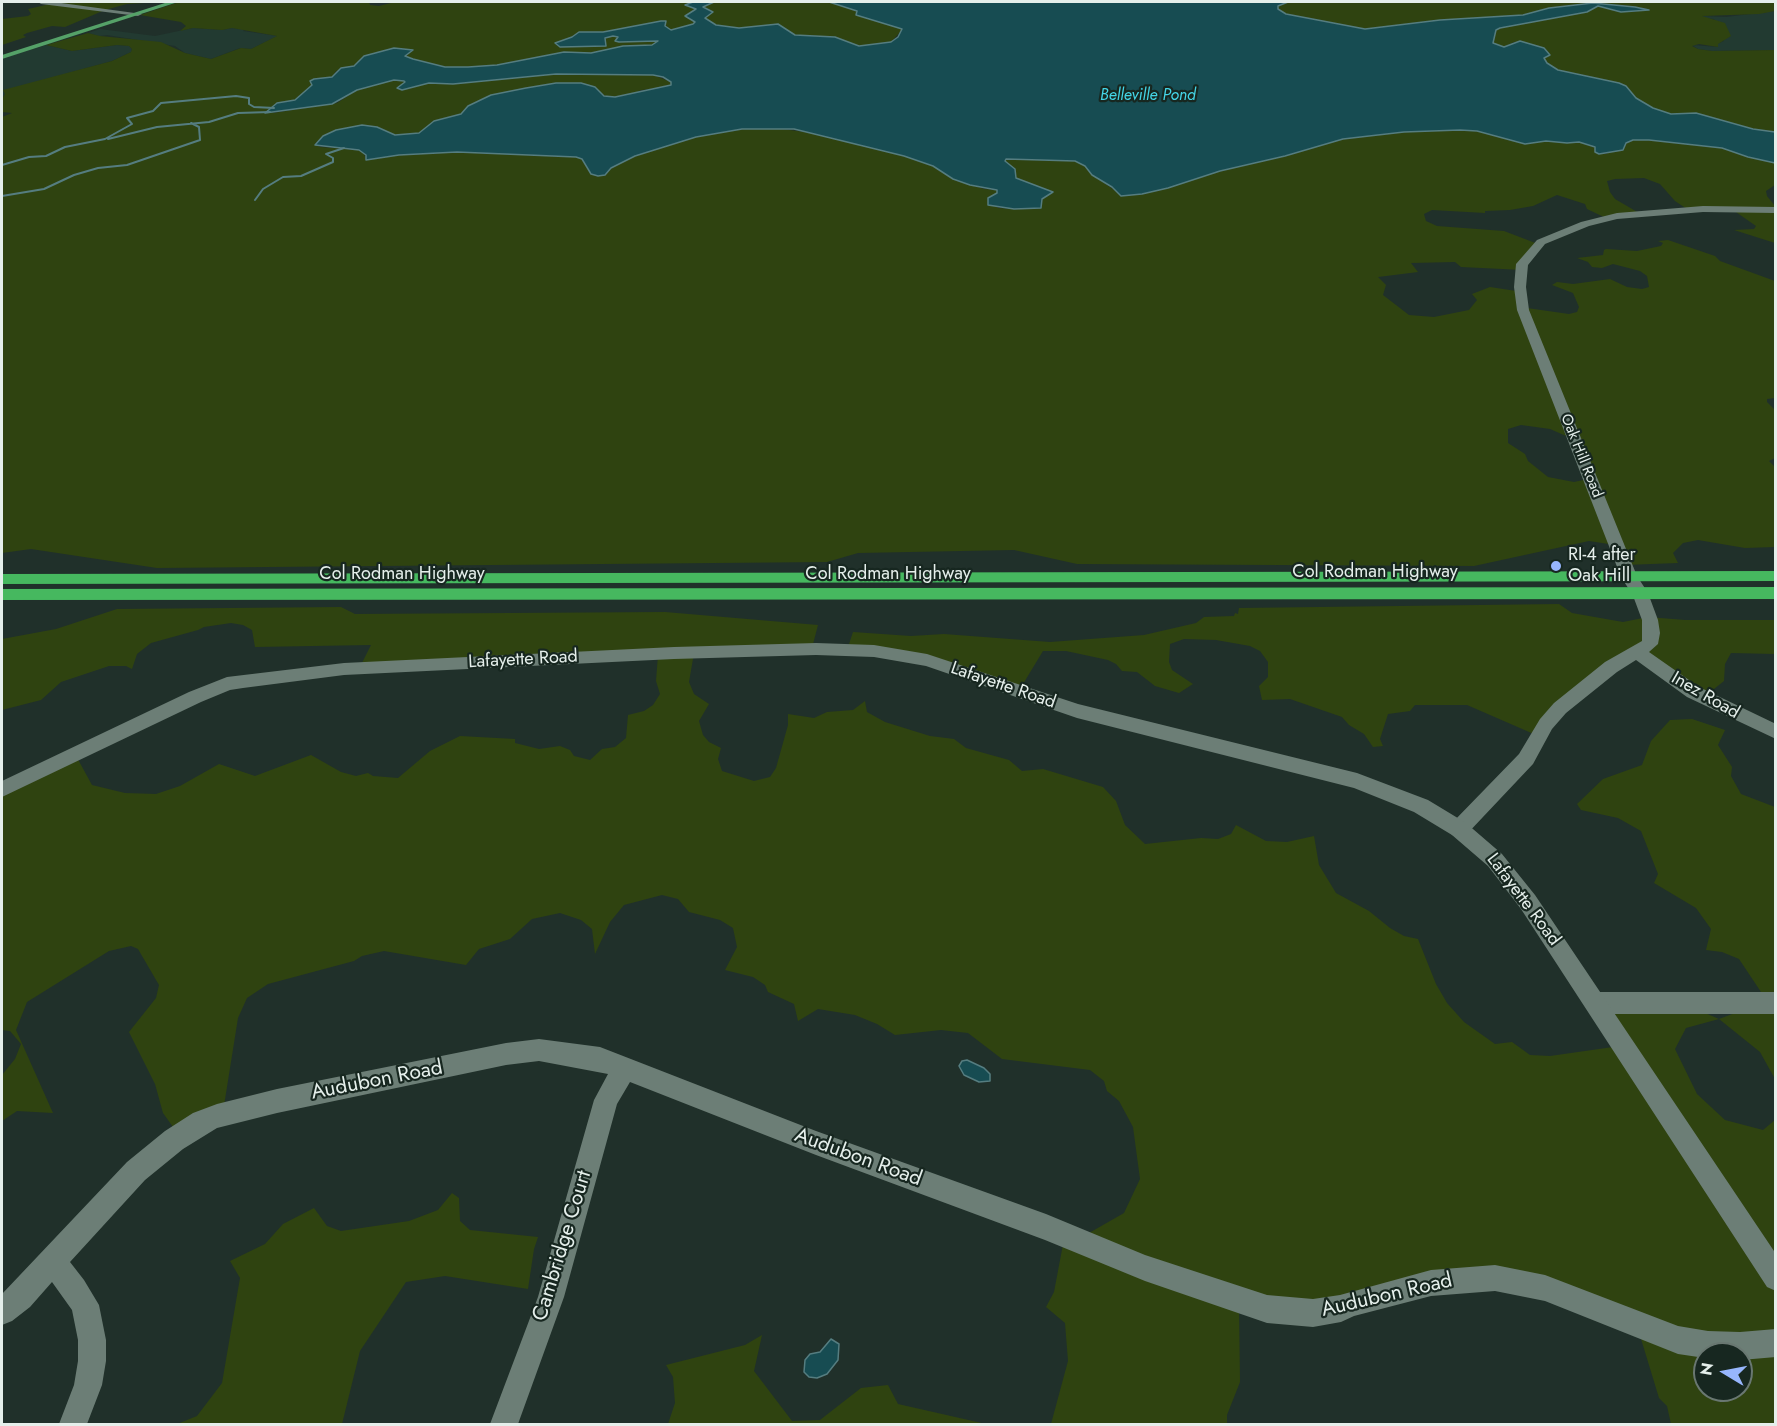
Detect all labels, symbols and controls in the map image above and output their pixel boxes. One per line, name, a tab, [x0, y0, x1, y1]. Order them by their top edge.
water label: Belleville Pond	[1100, 86, 1196, 106]
street label: Oak Hill Road	[1556, 412, 1606, 500]
place label: RI-4 after Oak Hill	[1568, 545, 1636, 588]
marker: RI-4 after Oak Hill	[1549, 559, 1563, 573]
street label: Col Rodman Highway	[1292, 562, 1458, 584]
street label: Col Rodman Highway	[319, 564, 485, 586]
street label: Col Rodman Highway	[805, 564, 971, 586]
street label: Lafayette Road	[468, 646, 578, 674]
street label: Lafayette Road	[948, 658, 1058, 714]
street label: Inez Road	[1667, 668, 1743, 724]
street label: Lafayette Road	[1481, 850, 1565, 950]
street label: Audubon Road	[309, 1056, 445, 1106]
street label: Audubon Road	[791, 1123, 925, 1193]
street label: Cambridge Court	[528, 1168, 598, 1324]
street label: Audubon Road	[1319, 1269, 1455, 1323]
north arrow	[1693, 1342, 1753, 1402]
text: N	[1694, 1361, 1719, 1377]

